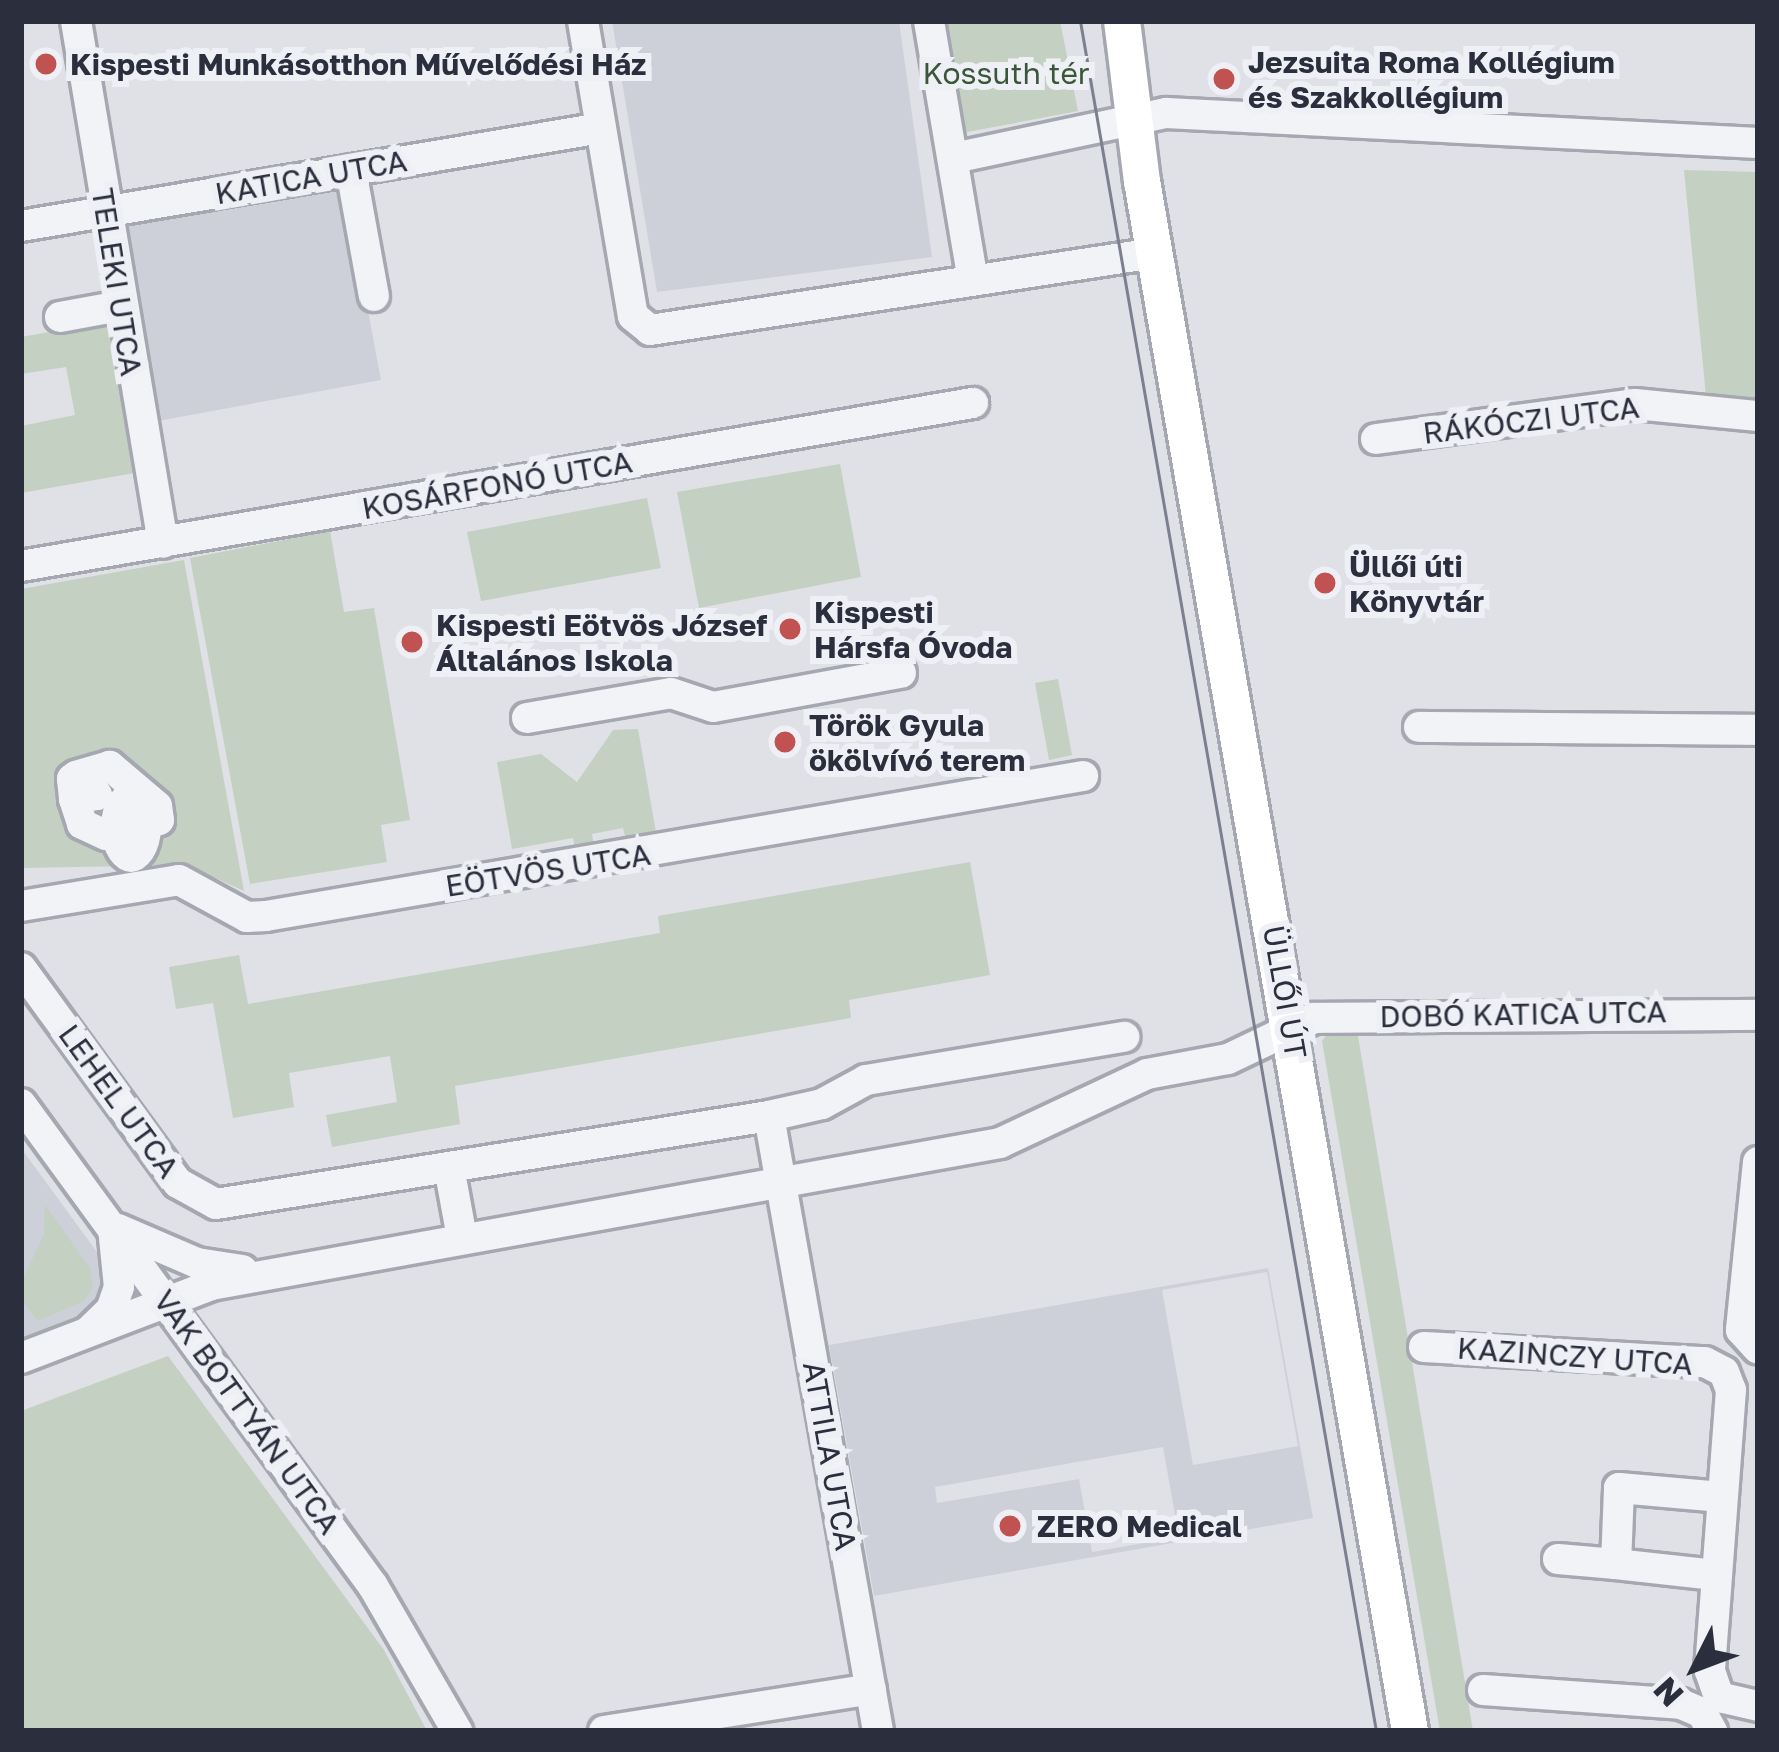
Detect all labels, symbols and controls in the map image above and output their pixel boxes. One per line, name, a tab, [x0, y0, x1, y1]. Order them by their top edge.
place label: Jezsuita Roma Kollégium és Szakkollégium	[1248, 44, 1615, 115]
place label: Kispesti Munkásotthon Művelődési Ház	[70, 46, 646, 82]
marker: Kispesti Munkásotthon Művelődési Ház	[33, 51, 59, 77]
park label: Kossuth tér	[922, 55, 1090, 91]
marker: Jezsuita Roma Kollégium és Szakkollégium	[1211, 66, 1237, 92]
street label: KATICA UTCA	[212, 142, 410, 212]
street label: TELEKI UTCA	[84, 185, 150, 379]
street label: RÁKÓCZI UTCA	[1421, 389, 1641, 451]
street label: KOSÁRFONÓ UTCA	[359, 443, 635, 527]
place label: Üllői úti Könyvtár	[1349, 548, 1484, 618]
marker: Üllői úti Könyvtár	[1312, 570, 1338, 596]
place label: Kispesti Hársfa Óvoda	[814, 594, 1012, 664]
place label: Kispesti Eötvös József Általános Iskola	[436, 607, 767, 678]
marker: Kispesti Hársfa Óvoda	[777, 616, 803, 642]
marker: Kispesti Eötvös József Általános Iskola	[399, 629, 425, 655]
place label: Török Gyula ökölvívó terem	[809, 707, 1025, 777]
marker: Török Gyula ökölvívó terem	[772, 729, 798, 755]
street label: EÖTVÖS UTCA	[443, 836, 653, 904]
street label: ÜLLŐI ÚT	[1256, 923, 1314, 1061]
street label: DOBÓ KATICA UTCA	[1379, 993, 1667, 1035]
street label: LEHEL UTCA	[51, 1017, 187, 1185]
street label: VAK BOTTYÁN UTCA	[146, 1283, 348, 1541]
street label: KAZINCZY UTCA	[1456, 1330, 1694, 1382]
street label: ATTILA UTCA	[796, 1359, 864, 1553]
place label: ZERO Medical	[1037, 1508, 1242, 1544]
marker: ZERO Medical	[994, 1510, 1026, 1542]
north arrow	[1635, 1608, 1755, 1728]
text: N	[1645, 1670, 1691, 1715]

